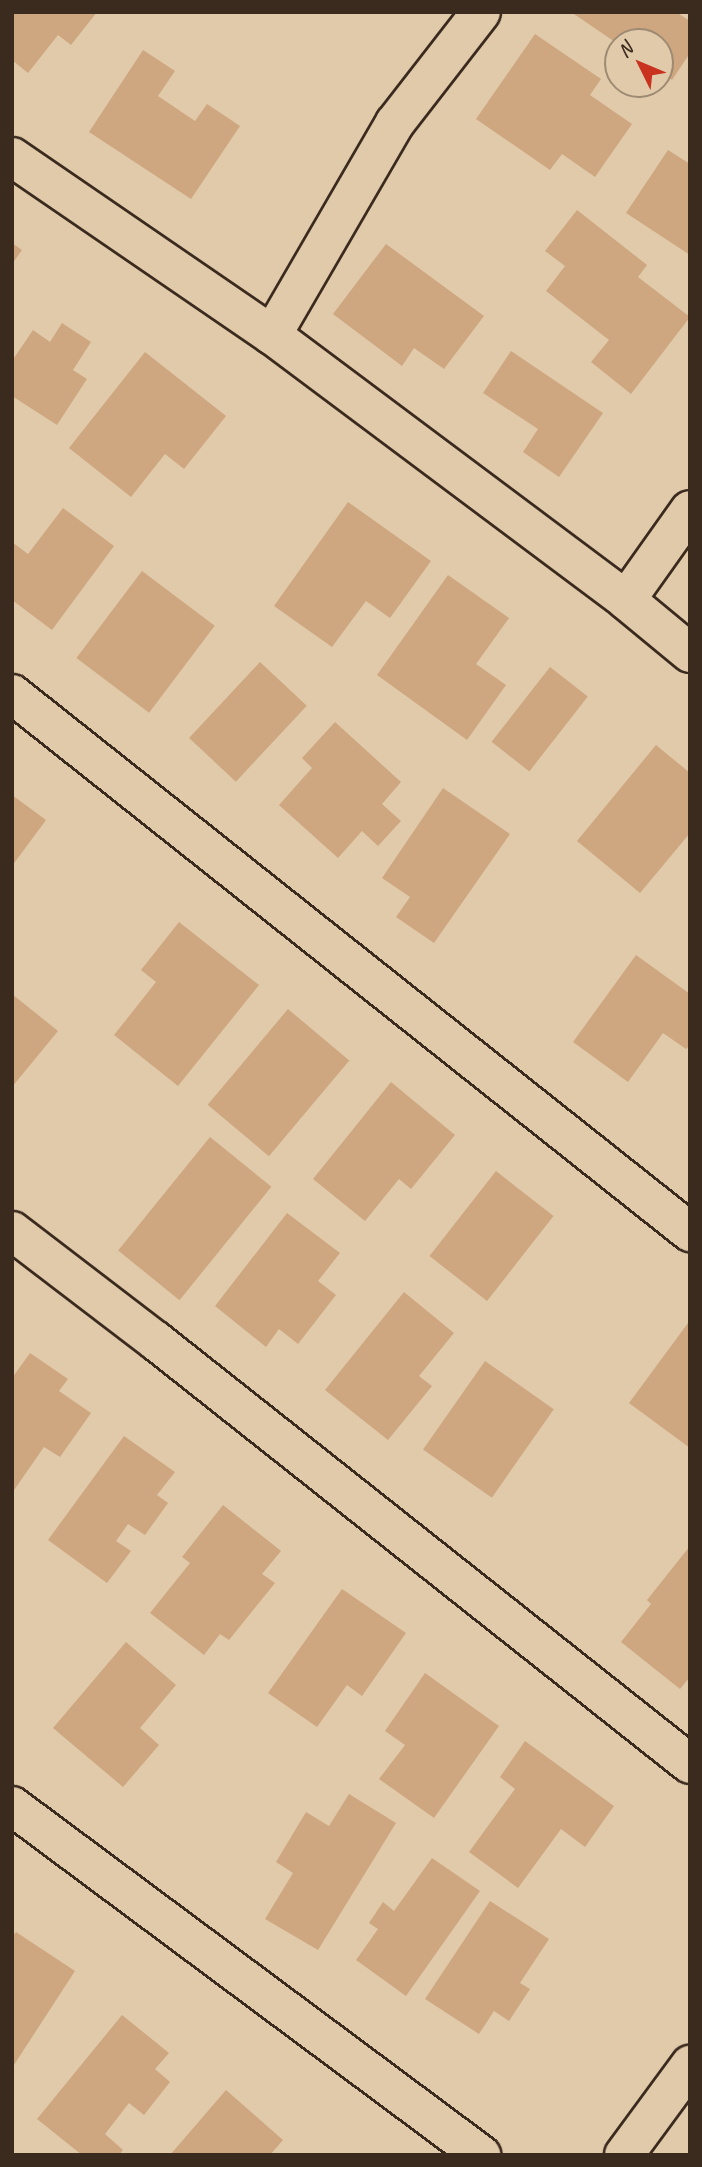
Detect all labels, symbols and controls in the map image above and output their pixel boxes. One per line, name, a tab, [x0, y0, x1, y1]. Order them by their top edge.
north arrow	[604, 28, 674, 98]
text: N	[612, 38, 638, 63]

